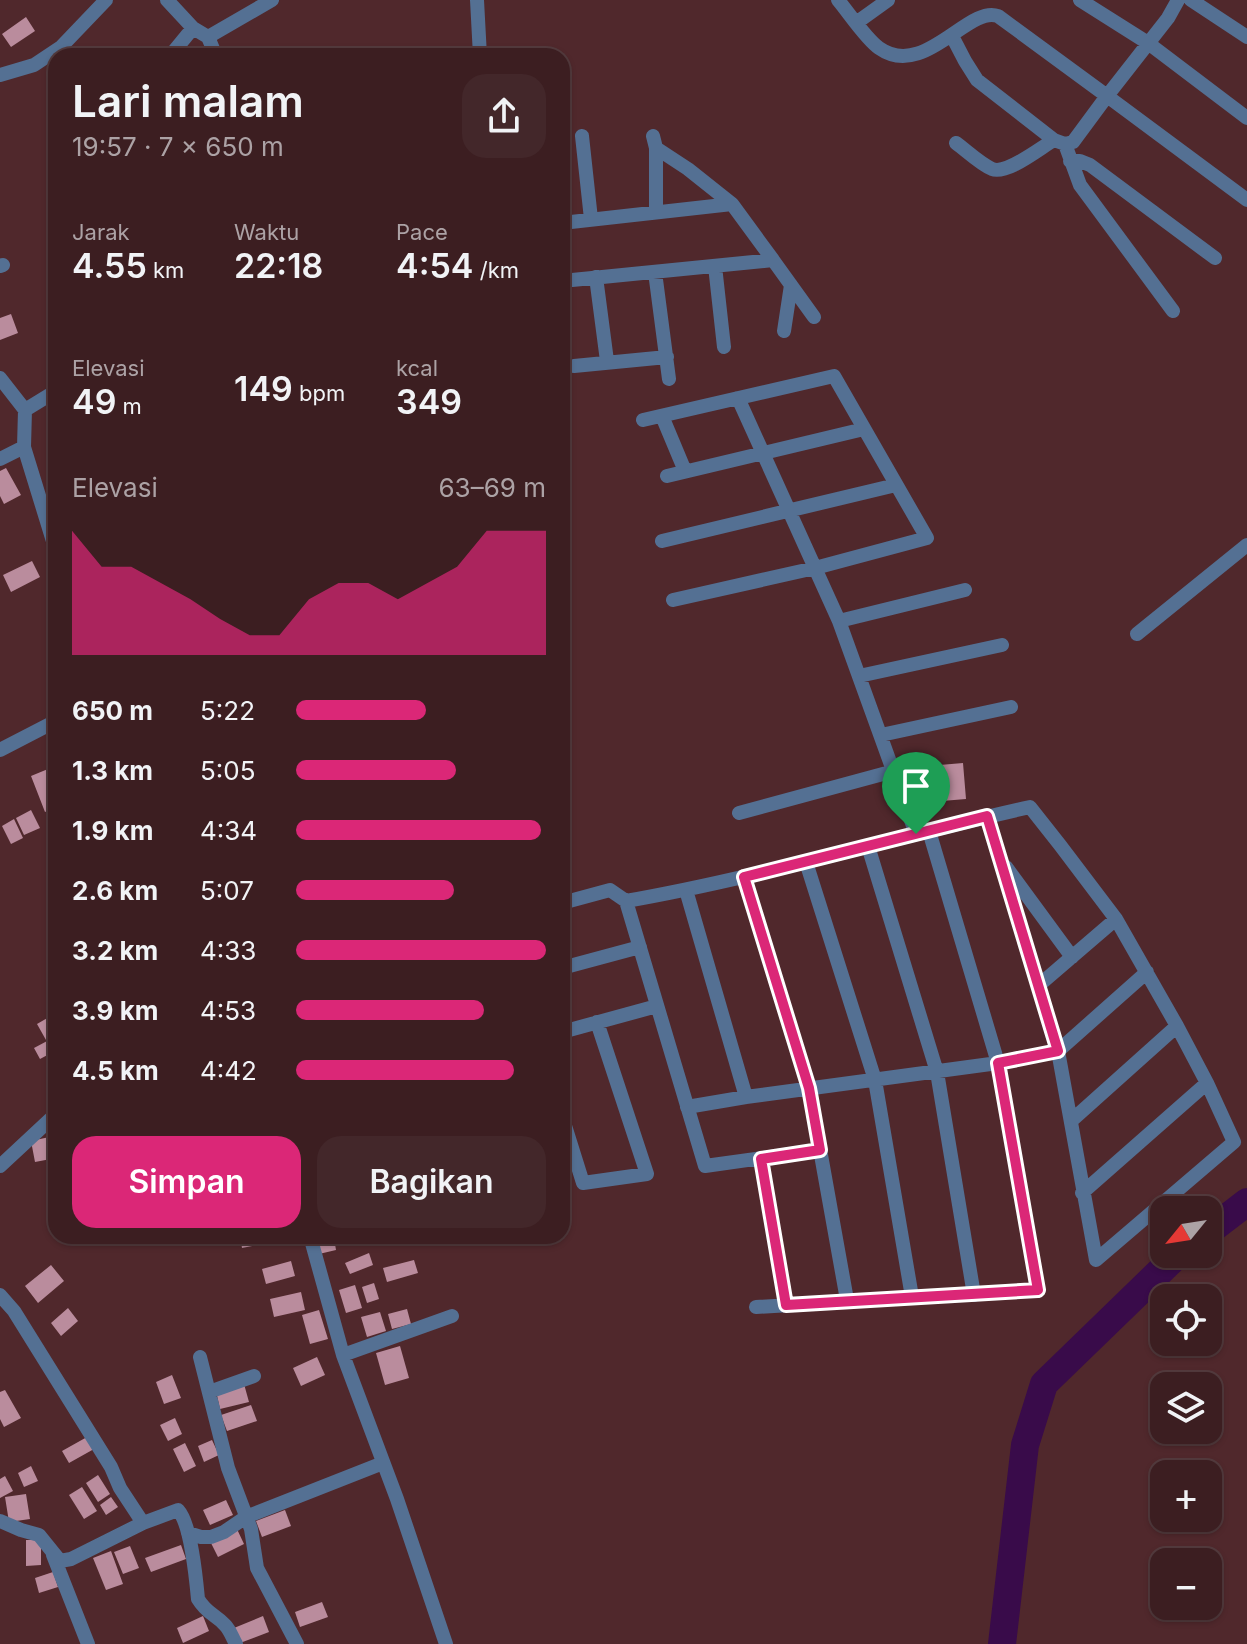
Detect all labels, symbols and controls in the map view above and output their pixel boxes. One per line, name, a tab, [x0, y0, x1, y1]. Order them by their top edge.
text: Lari malam	[72, 74, 304, 128]
button: share	[462, 74, 546, 158]
text: 19:57 · 7 × 650 m	[72, 131, 284, 162]
text: Jarak	[72, 219, 130, 245]
text: Waktu	[234, 219, 299, 245]
text: Pace	[396, 219, 448, 245]
text: 4.55	[72, 245, 147, 286]
text: 22:18	[234, 245, 323, 286]
text: 4:54	[396, 245, 474, 286]
text: km	[147, 257, 184, 283]
text: /km	[474, 257, 519, 283]
text: Elevasi	[72, 355, 145, 381]
text: kcal	[396, 355, 438, 381]
text: 149	[234, 368, 293, 409]
text: bpm	[293, 380, 345, 406]
text: 49	[72, 381, 116, 422]
text: 349	[396, 381, 462, 422]
text: m	[116, 393, 142, 419]
text: Elevasi	[72, 472, 158, 503]
text: 63–69 m	[438, 472, 546, 503]
text: 650 m	[72, 695, 153, 726]
text: 5:22	[200, 695, 255, 726]
pin	[882, 752, 950, 834]
text: 1.3 km	[72, 755, 153, 786]
text: 5:05	[200, 755, 256, 786]
icon: arrive	[894, 764, 938, 808]
text: 1.9 km	[72, 815, 153, 846]
text: 4:34	[200, 815, 257, 846]
text: 2.6 km	[72, 875, 158, 906]
text: 5:07	[200, 875, 254, 906]
text: 3.2 km	[72, 935, 158, 966]
text: 4:33	[200, 935, 256, 966]
text: 3.9 km	[72, 995, 158, 1026]
text: 4:53	[200, 995, 256, 1026]
text: 4.5 km	[72, 1055, 159, 1086]
text: 4:42	[200, 1055, 257, 1086]
button: Simpan	[72, 1136, 301, 1228]
button: Bagikan	[317, 1136, 546, 1228]
north arrow	[1150, 1196, 1222, 1268]
map controls	[1150, 1196, 1222, 1620]
button: locate	[1150, 1284, 1222, 1356]
button: layers	[1150, 1372, 1222, 1444]
button: +	[1150, 1460, 1222, 1532]
button: −	[1150, 1548, 1222, 1620]

